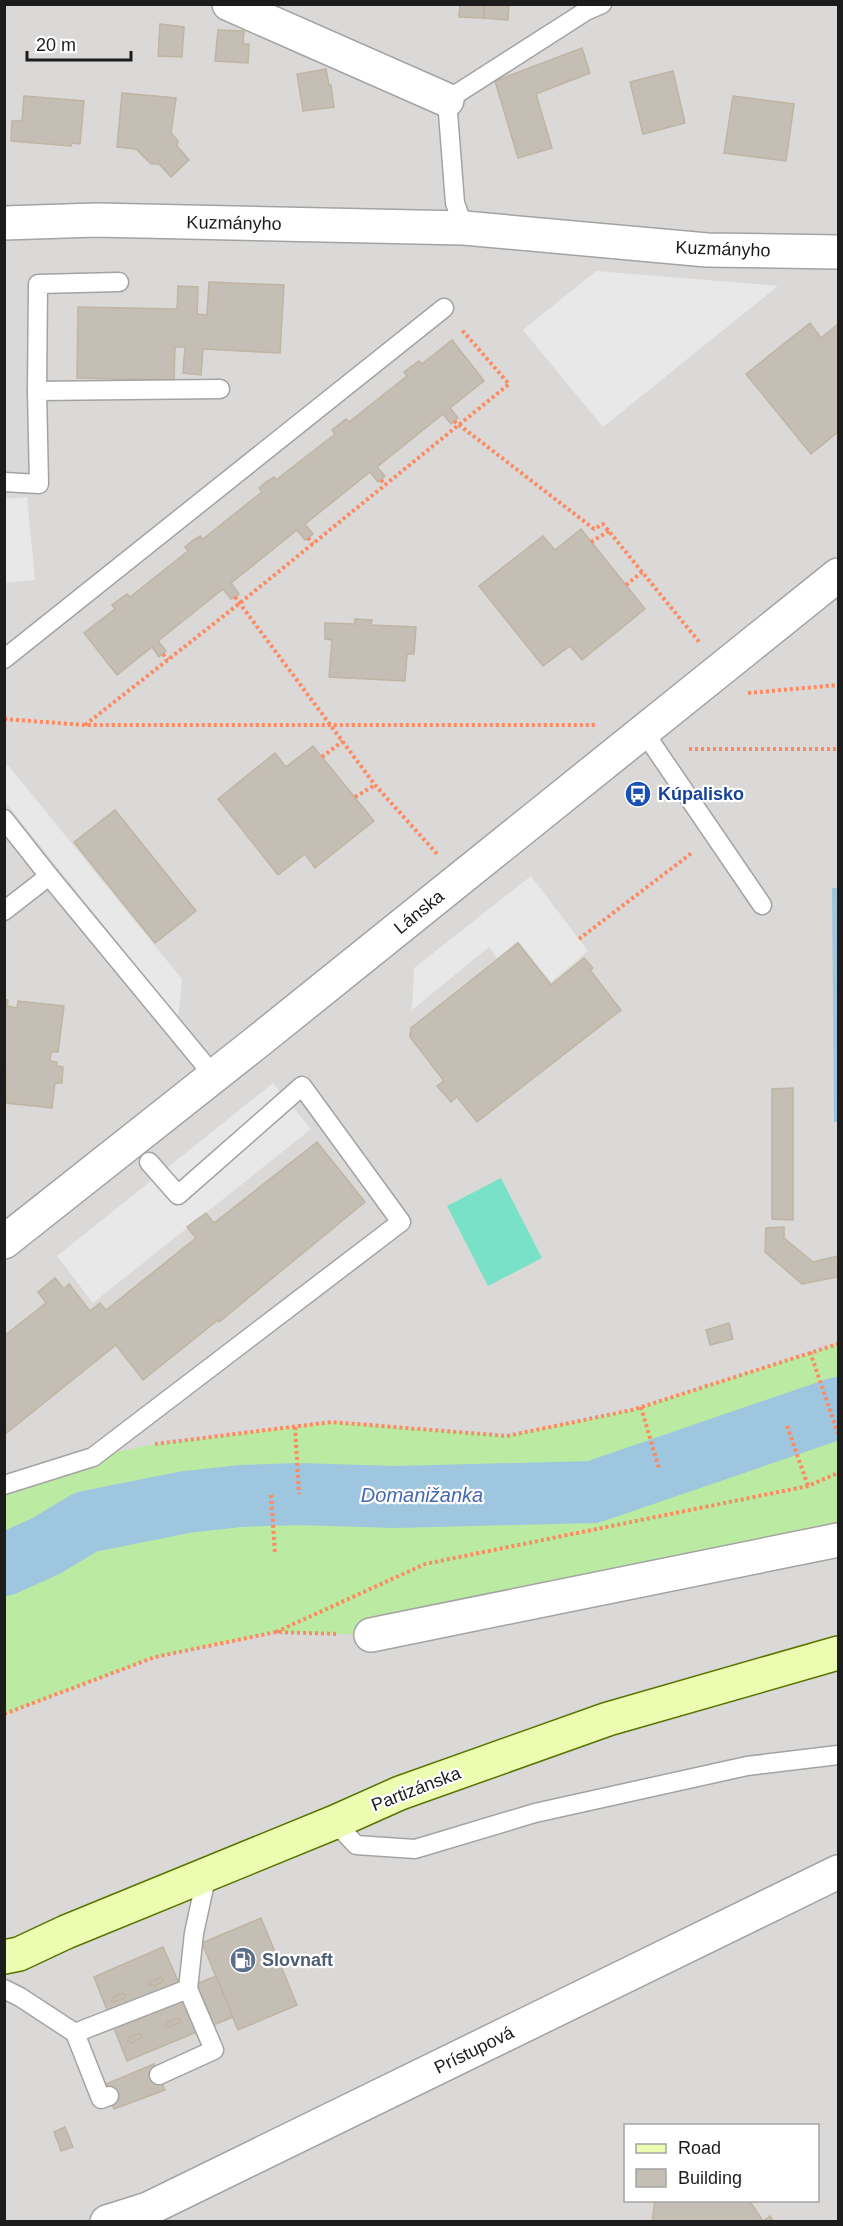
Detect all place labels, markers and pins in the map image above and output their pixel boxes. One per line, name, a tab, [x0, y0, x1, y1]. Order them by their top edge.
bus stop icon: Kúpalisko	[623, 779, 653, 809]
place label: Kúpalisko	[658, 784, 744, 804]
fuel station icon: Slovnaft	[228, 1945, 258, 1975]
place label: Slovnaft	[262, 1950, 333, 1970]

